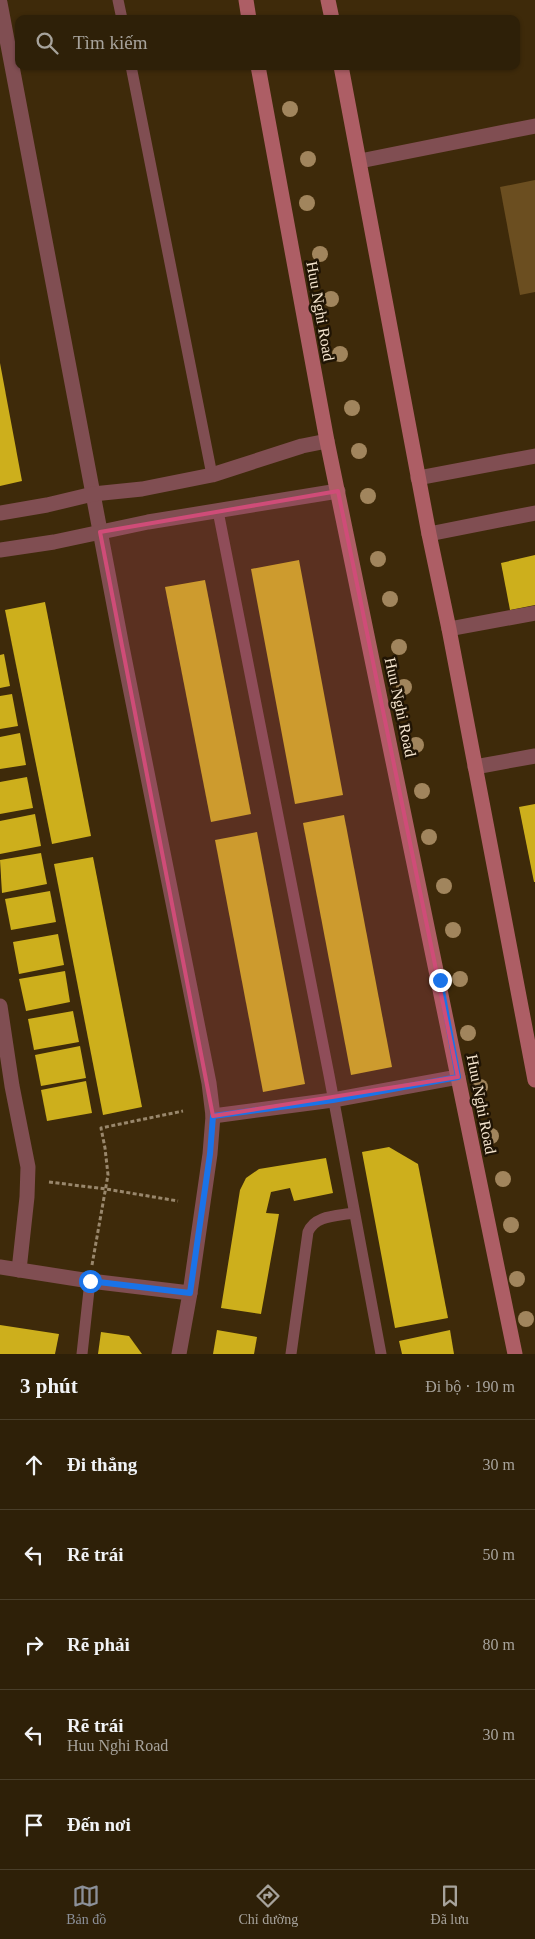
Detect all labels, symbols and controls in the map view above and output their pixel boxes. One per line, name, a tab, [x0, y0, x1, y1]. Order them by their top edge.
search box	[15, 15, 520, 70]
icon: search	[33, 29, 61, 57]
text: Tìm kiếm	[73, 32, 147, 53]
street label: Huu Nghi Road	[302, 260, 338, 363]
street label: Huu Nghi Road	[381, 656, 419, 759]
route end	[429, 969, 452, 992]
street label: Huu Nghi Road	[463, 1053, 500, 1156]
route start	[79, 1270, 102, 1293]
text: 3 phút	[20, 1374, 78, 1398]
text: Đi bộ · 190 m	[425, 1378, 515, 1395]
icon: ahead	[20, 1451, 48, 1479]
text: Đi thẳng	[67, 1454, 137, 1475]
text: 30 m	[483, 1456, 515, 1473]
icon: left	[20, 1541, 48, 1569]
text: Rẽ trái	[67, 1544, 123, 1565]
text: 50 m	[483, 1546, 515, 1563]
icon: right	[20, 1631, 48, 1659]
text: Rẽ phải	[67, 1634, 130, 1655]
text: 80 m	[483, 1636, 515, 1653]
text: Rẽ trái	[67, 1715, 123, 1736]
icon: left	[20, 1721, 48, 1749]
text: 30 m	[483, 1726, 515, 1743]
text: Huu Nghi Road	[67, 1737, 168, 1754]
icon: arrive	[20, 1811, 48, 1839]
text: Đến nơi	[67, 1814, 131, 1835]
tab: Bản đồ	[66, 1882, 106, 1928]
tab: Chỉ đường	[239, 1882, 298, 1928]
tab: Đã lưu	[431, 1882, 469, 1928]

